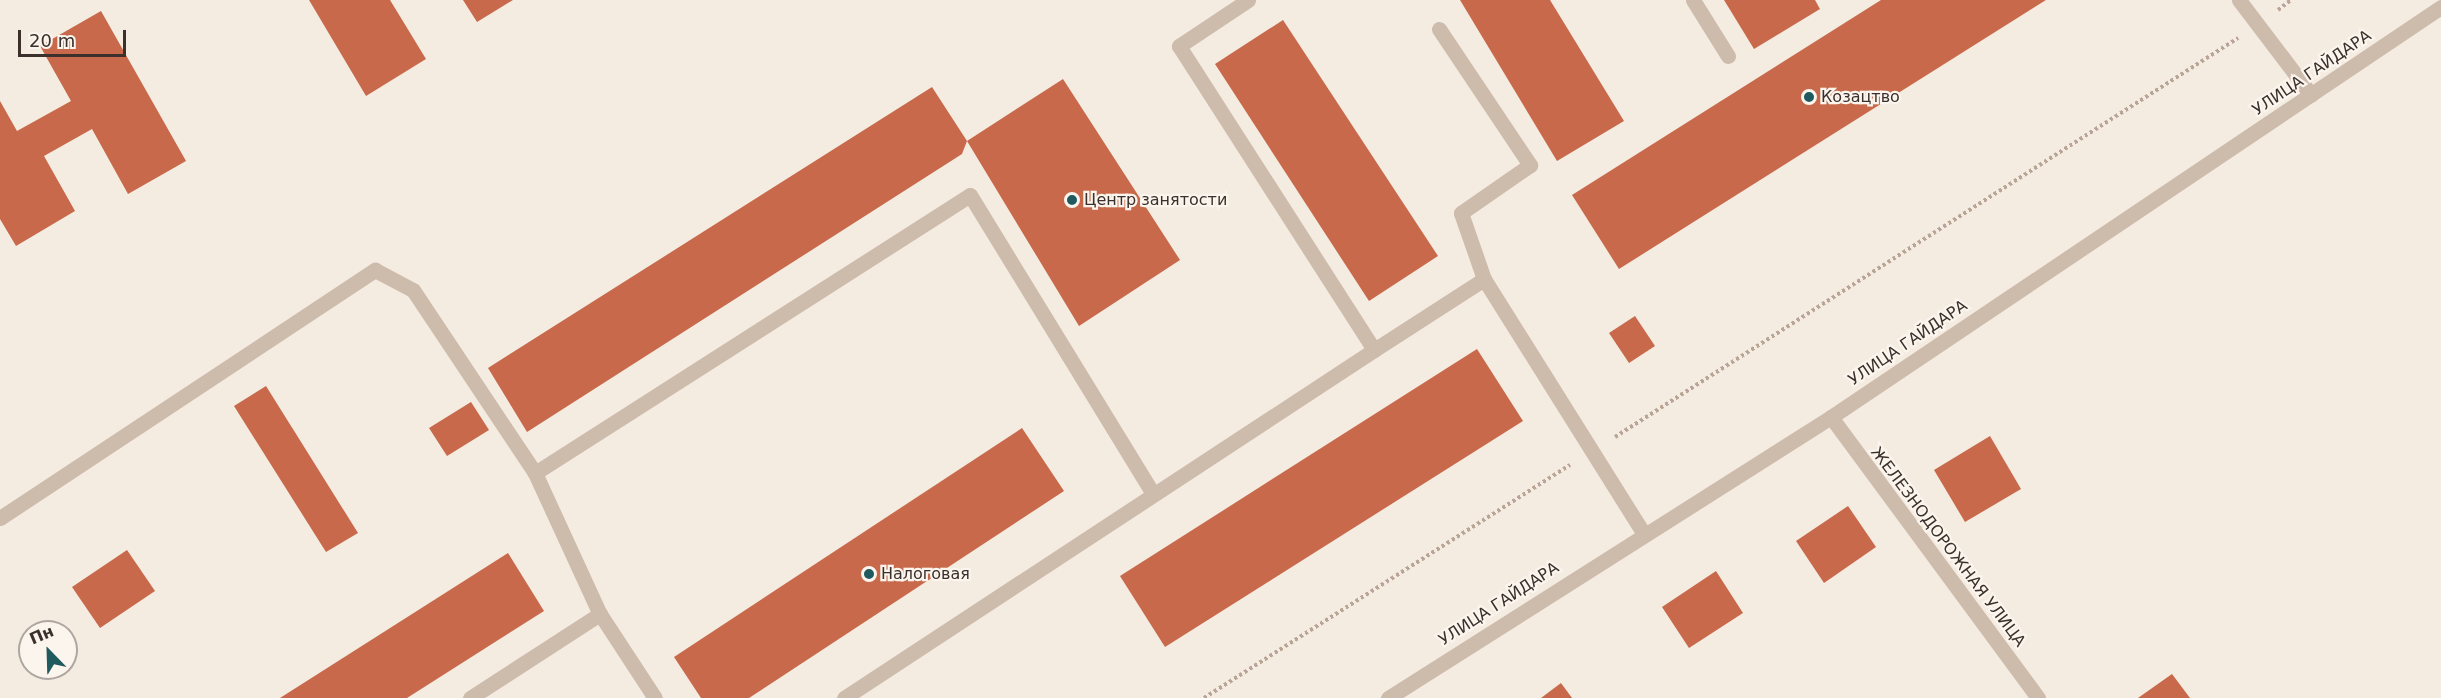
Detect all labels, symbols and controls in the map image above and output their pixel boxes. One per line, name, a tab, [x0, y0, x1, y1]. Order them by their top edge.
scale bar	[21, 18, 129, 56]
street label: УЛИЦА ГАЙДАРА	[2249, 26, 2375, 120]
text: 20 m	[29, 30, 75, 51]
place label: Козацтво	[1821, 87, 1900, 107]
marker: Козацтво	[1802, 90, 1816, 104]
place label: Центр занятости	[1084, 190, 1227, 210]
marker: Центр занятости	[1065, 193, 1079, 207]
street label: УЛИЦА ГАЙДАРА	[1845, 296, 1971, 390]
street label: ЖЕЛЕЗНОДОРОЖНАЯ УЛИЦА	[1867, 443, 2029, 651]
street label: УЛИЦА ГАЙДАРА	[1436, 558, 1562, 650]
place label: Налоговая	[881, 564, 970, 584]
marker: Налоговая	[862, 567, 876, 581]
north arrow	[18, 620, 78, 680]
text: Пн	[27, 621, 57, 648]

